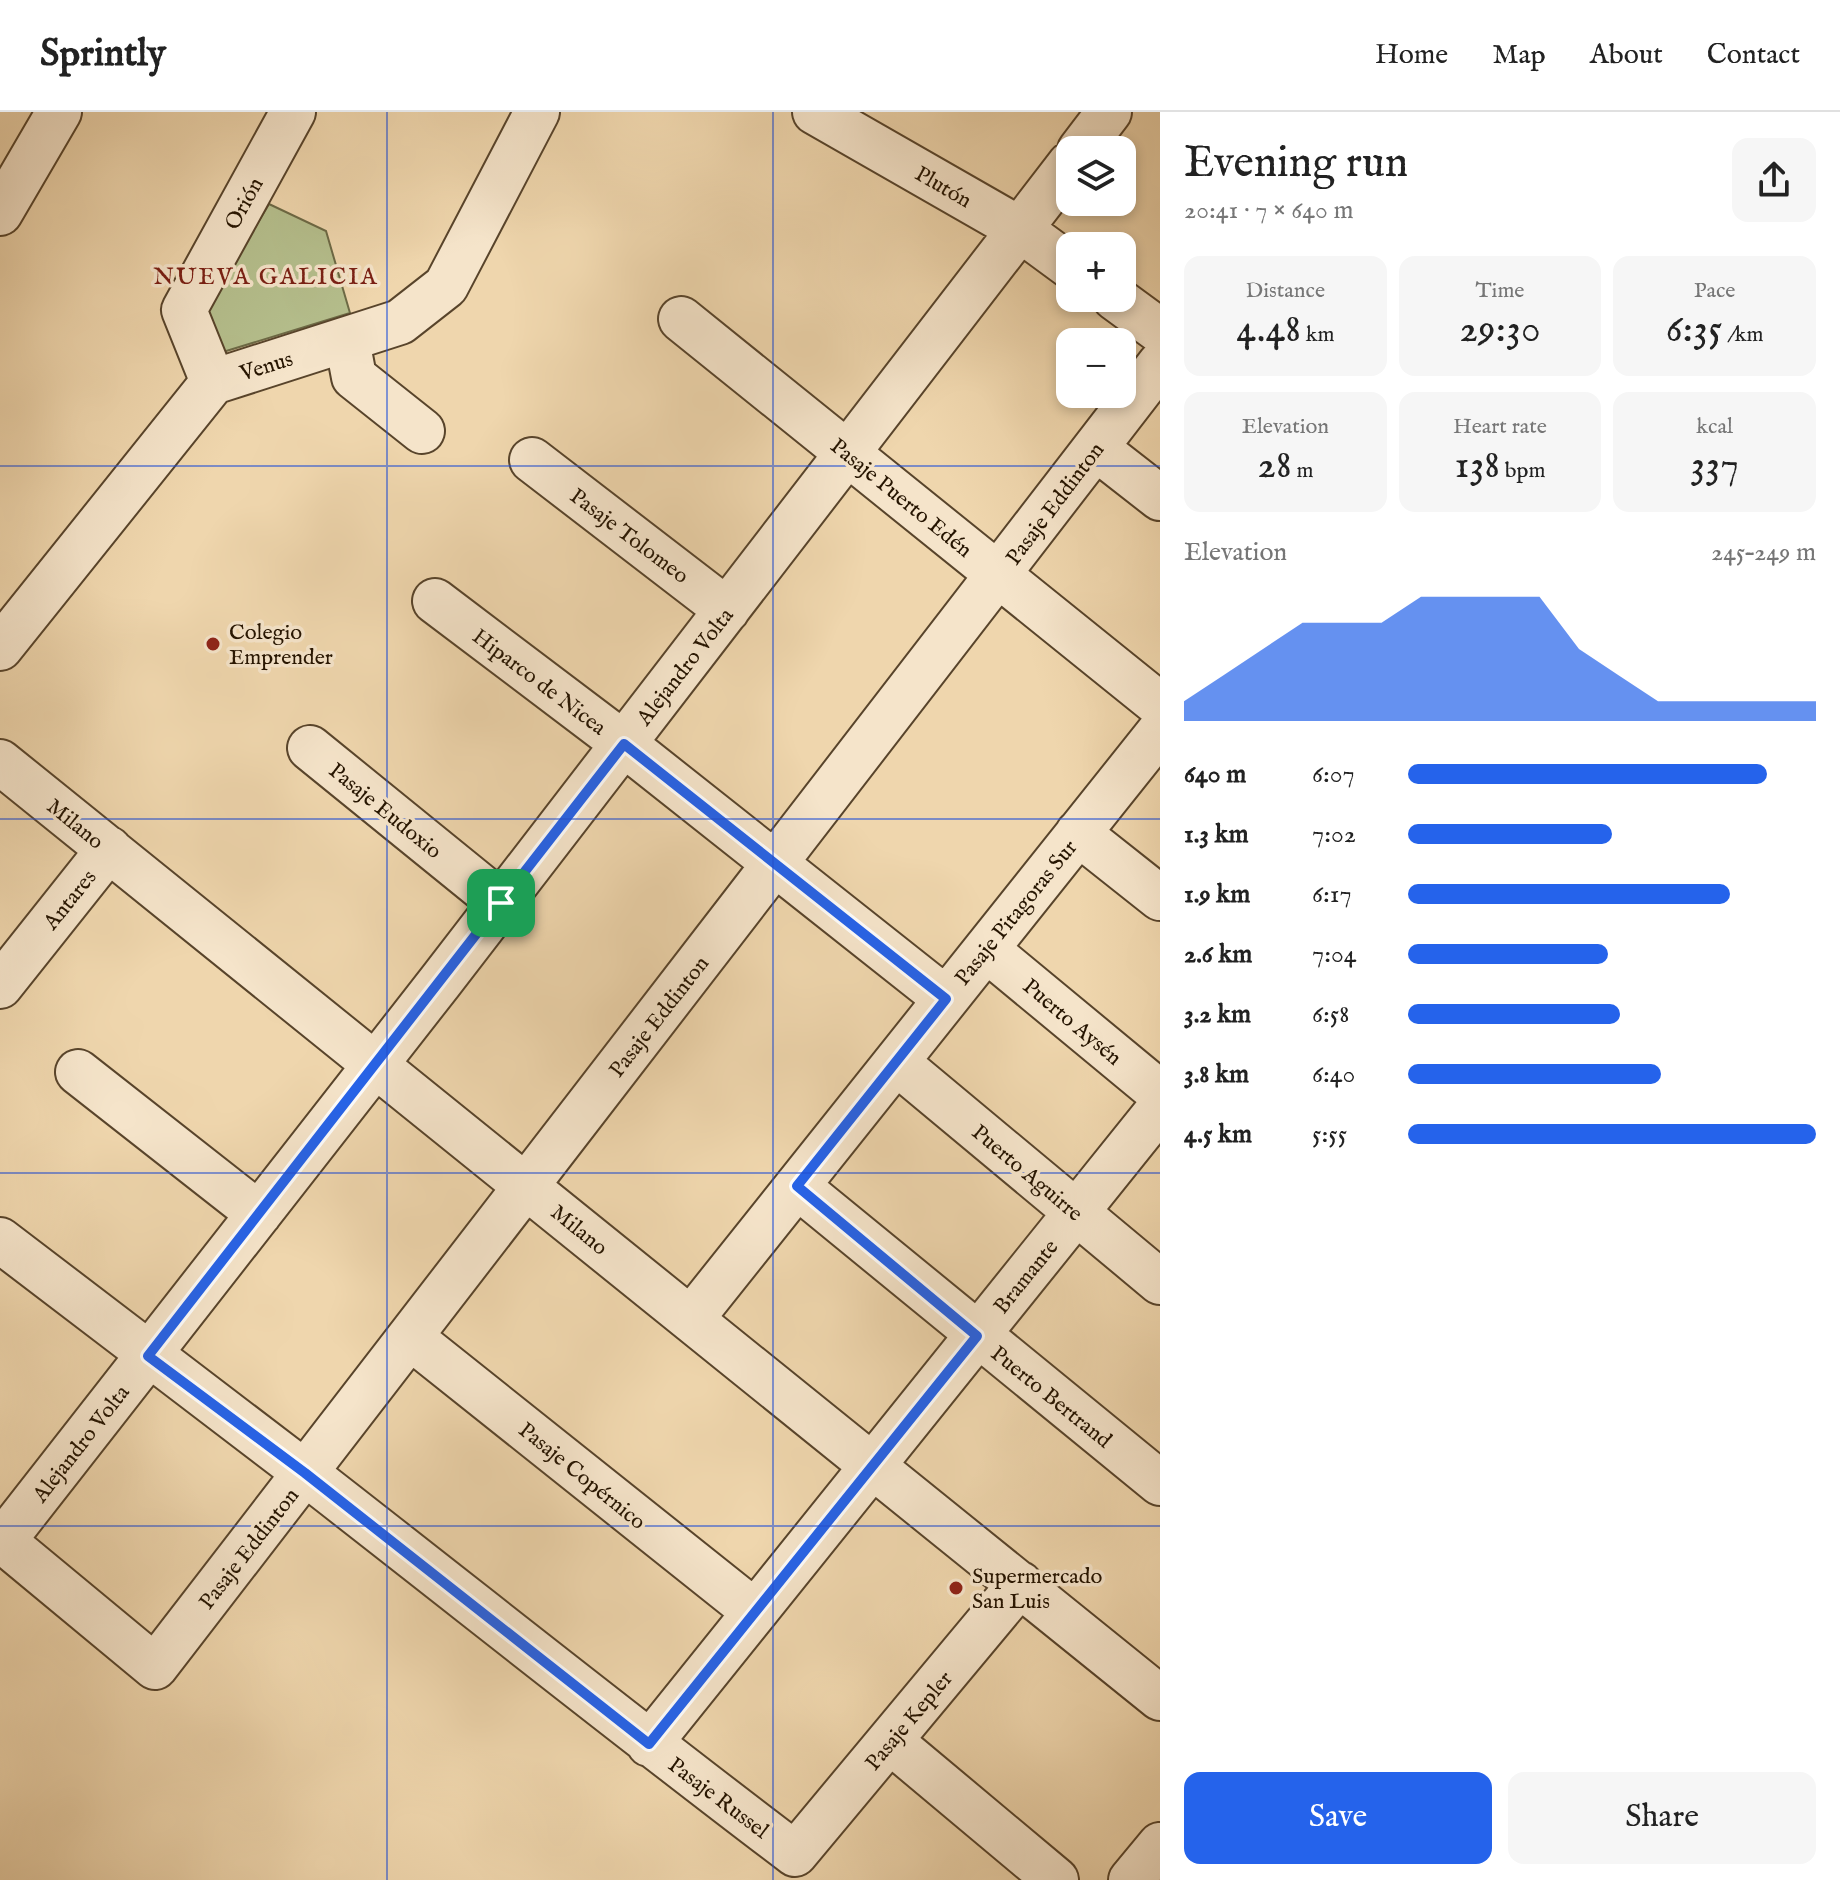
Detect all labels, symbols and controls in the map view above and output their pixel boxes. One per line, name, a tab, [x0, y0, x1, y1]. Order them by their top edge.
text: Sprintly	[40, 31, 166, 79]
text: Home	[1375, 38, 1448, 73]
text: Map	[1492, 38, 1546, 73]
text: About	[1590, 38, 1663, 73]
text: Contact	[1707, 38, 1800, 73]
map controls	[1056, 136, 1136, 408]
button: layers	[1056, 136, 1136, 216]
text: Evening run	[1184, 136, 1408, 192]
button: share	[1732, 138, 1816, 222]
street label: Plutón	[910, 160, 977, 215]
street label: Orión	[219, 173, 271, 235]
text: 20:41 · 7 × 640 m	[1184, 194, 1354, 227]
button: +	[1056, 232, 1136, 312]
district label: NUEVA GALICIA	[153, 262, 379, 293]
text: Distance	[1246, 277, 1325, 305]
text: Time	[1476, 277, 1524, 305]
text: Pace	[1694, 277, 1735, 305]
text: 4.48	[1236, 305, 1301, 356]
text: 29:30	[1459, 305, 1541, 356]
text: 6:35	[1666, 305, 1723, 356]
text: km	[1301, 321, 1334, 349]
text: /km	[1723, 321, 1764, 349]
button: −	[1056, 328, 1136, 408]
street label: Venus	[236, 346, 297, 388]
text: Elevation	[1242, 413, 1329, 441]
text: Heart rate	[1453, 413, 1547, 441]
text: kcal	[1696, 413, 1733, 441]
street label: Pasaje Puerto Edén	[824, 433, 978, 565]
street label: Pasaje Eddinton	[1000, 437, 1111, 571]
text: 28	[1257, 441, 1292, 492]
text: 138	[1455, 441, 1500, 492]
text: 337	[1690, 441, 1739, 492]
text: m	[1292, 457, 1313, 485]
text: bpm	[1500, 457, 1545, 485]
street label: Pasaje Tolomeo	[564, 483, 694, 591]
text: Elevation	[1184, 536, 1287, 569]
text: 245–249 m	[1711, 536, 1816, 569]
street label: Alejandro Volta	[630, 602, 741, 733]
place label: Colegio Emprender	[229, 619, 333, 672]
street label: Hiparco de Nicea	[466, 623, 612, 742]
marker: Colegio Emprender	[204, 635, 222, 653]
street label: Pasaje Eudoxio	[322, 757, 447, 866]
text: 640 m	[1184, 758, 1246, 791]
text: 6:07	[1312, 758, 1355, 791]
street label: Milano	[40, 793, 109, 856]
text: 1.3 km	[1184, 818, 1249, 851]
text: 7:02	[1312, 818, 1356, 851]
street label: Pasaje Pitagoras Sur	[949, 835, 1084, 992]
street label: Antares	[37, 864, 103, 937]
pin	[467, 869, 535, 937]
text: 1.9 km	[1184, 878, 1250, 911]
text: 6:17	[1312, 878, 1352, 911]
icon: arrive	[479, 881, 523, 925]
text: 2.6 km	[1184, 938, 1252, 971]
text: 7:04	[1312, 938, 1357, 971]
street label: Pasaje Eddinton	[603, 951, 716, 1084]
street label: Puerto Aysén	[1016, 973, 1127, 1072]
text: 3.2 km	[1184, 998, 1251, 1031]
text: 6:58	[1312, 998, 1349, 1031]
text: 3.8 km	[1184, 1058, 1249, 1091]
text: 6:40	[1312, 1058, 1355, 1091]
text: 4.5 km	[1184, 1118, 1252, 1151]
text: 5:55	[1312, 1118, 1347, 1151]
street label: Puerto Aguirre	[965, 1119, 1088, 1228]
street label: Milano	[544, 1199, 613, 1262]
street label: Bramante	[988, 1234, 1065, 1320]
street label: Puerto Bertrand	[985, 1340, 1117, 1455]
street label: Alejandro Volta	[26, 1379, 137, 1510]
street label: Pasaje Copérnico	[512, 1417, 651, 1537]
street label: Pasaje Eddinton	[193, 1483, 306, 1616]
place label: Supermercado San Luis	[972, 1563, 1103, 1616]
marker: Supermercado San Luis	[947, 1579, 965, 1597]
street label: Pasaje Kepler	[860, 1666, 959, 1777]
street label: Pasaje Russel	[662, 1752, 774, 1846]
button: Save	[1184, 1772, 1492, 1864]
button: Share	[1508, 1772, 1816, 1864]

